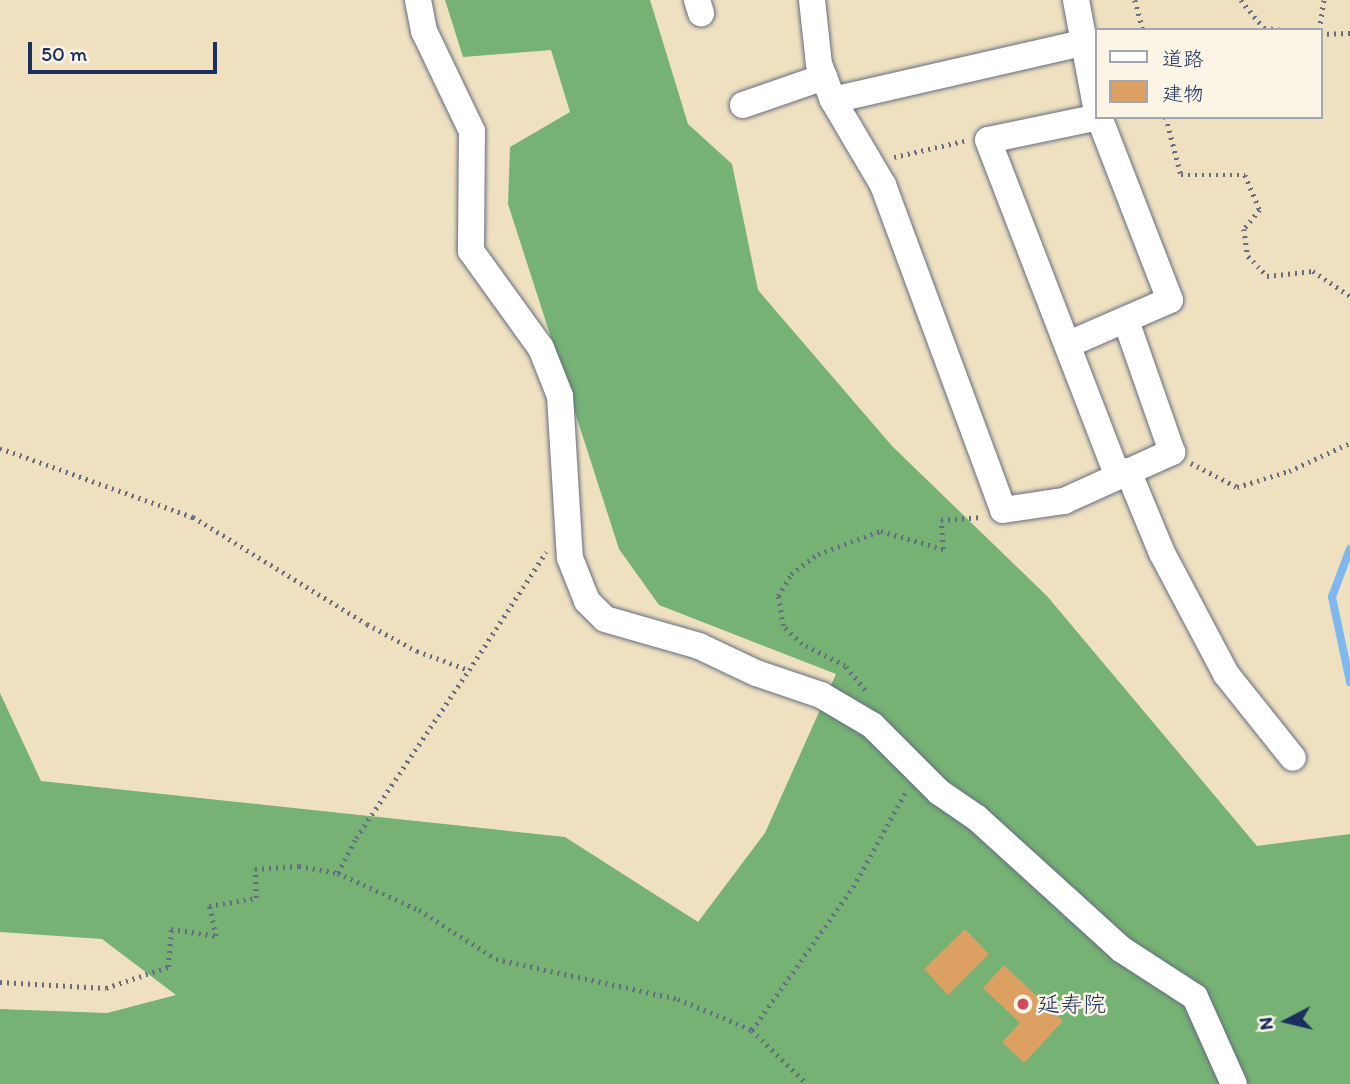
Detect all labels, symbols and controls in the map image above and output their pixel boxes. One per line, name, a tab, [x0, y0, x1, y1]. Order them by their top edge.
scale bar	[32, 28, 220, 72]
legend	[1094, 28, 1322, 119]
text: 50 m	[41, 41, 87, 66]
text: 道路	[1162, 46, 1204, 71]
text: 建物	[1162, 81, 1204, 106]
north arrow	[1252, 986, 1322, 1056]
place label: 延寿院	[1037, 990, 1106, 1018]
marker: 延寿院	[1015, 996, 1031, 1012]
text: N	[1253, 1016, 1278, 1031]

